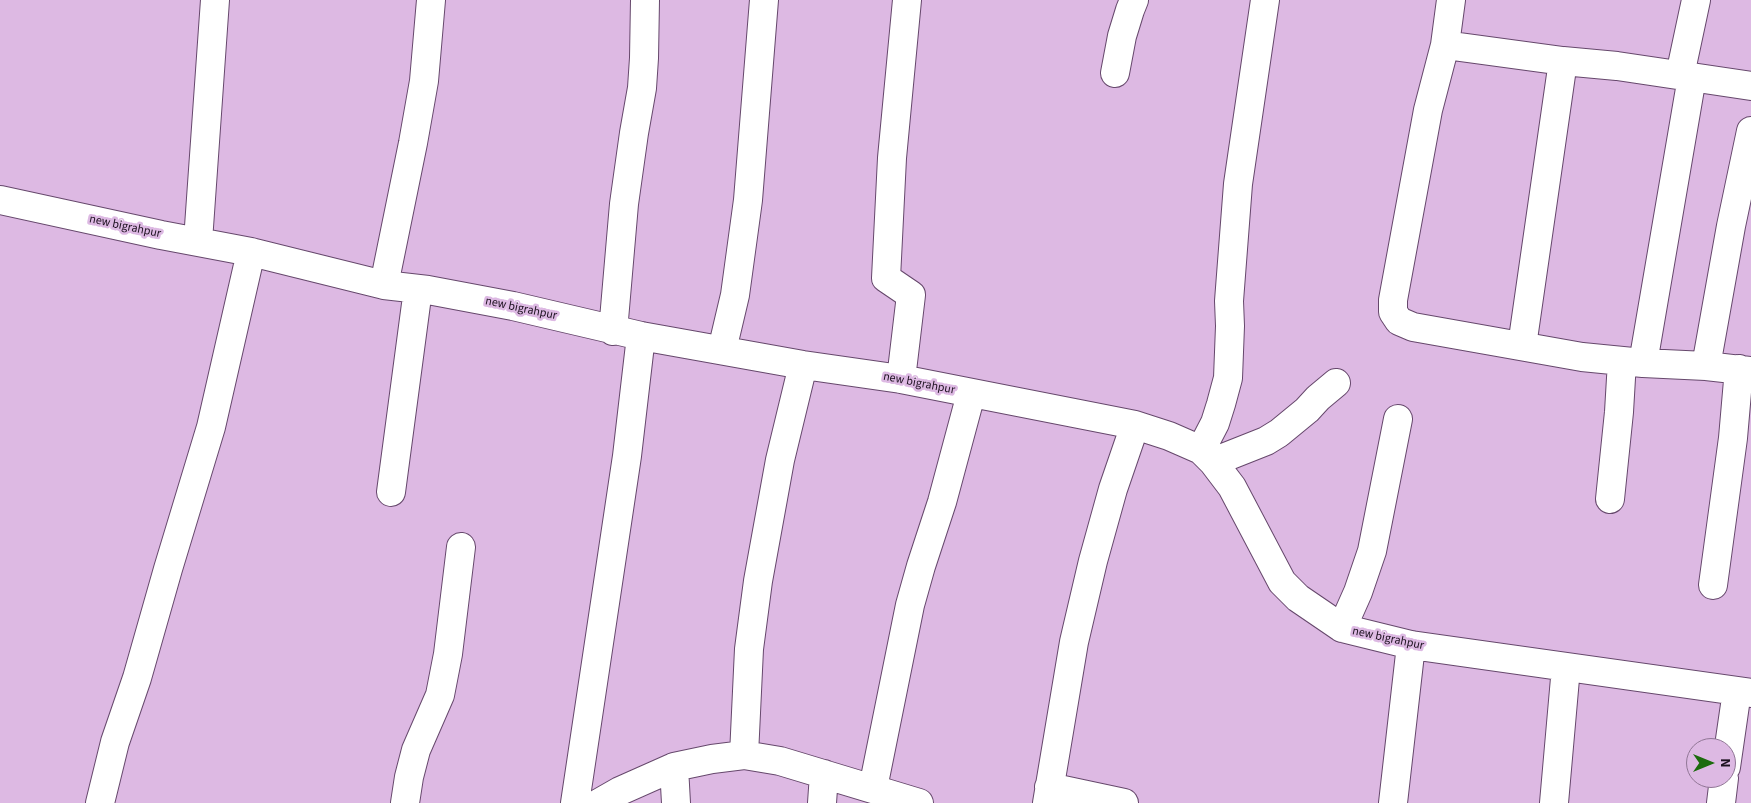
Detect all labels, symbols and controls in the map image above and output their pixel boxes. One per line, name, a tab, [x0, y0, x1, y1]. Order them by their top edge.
street label: new bigrahpur	[88, 212, 162, 242]
street label: new bigrahpur	[484, 294, 558, 324]
street label: new bigrahpur	[882, 370, 956, 398]
street label: new bigrahpur	[1351, 624, 1425, 654]
north arrow	[1686, 738, 1736, 788]
text: N	[1715, 758, 1735, 768]

